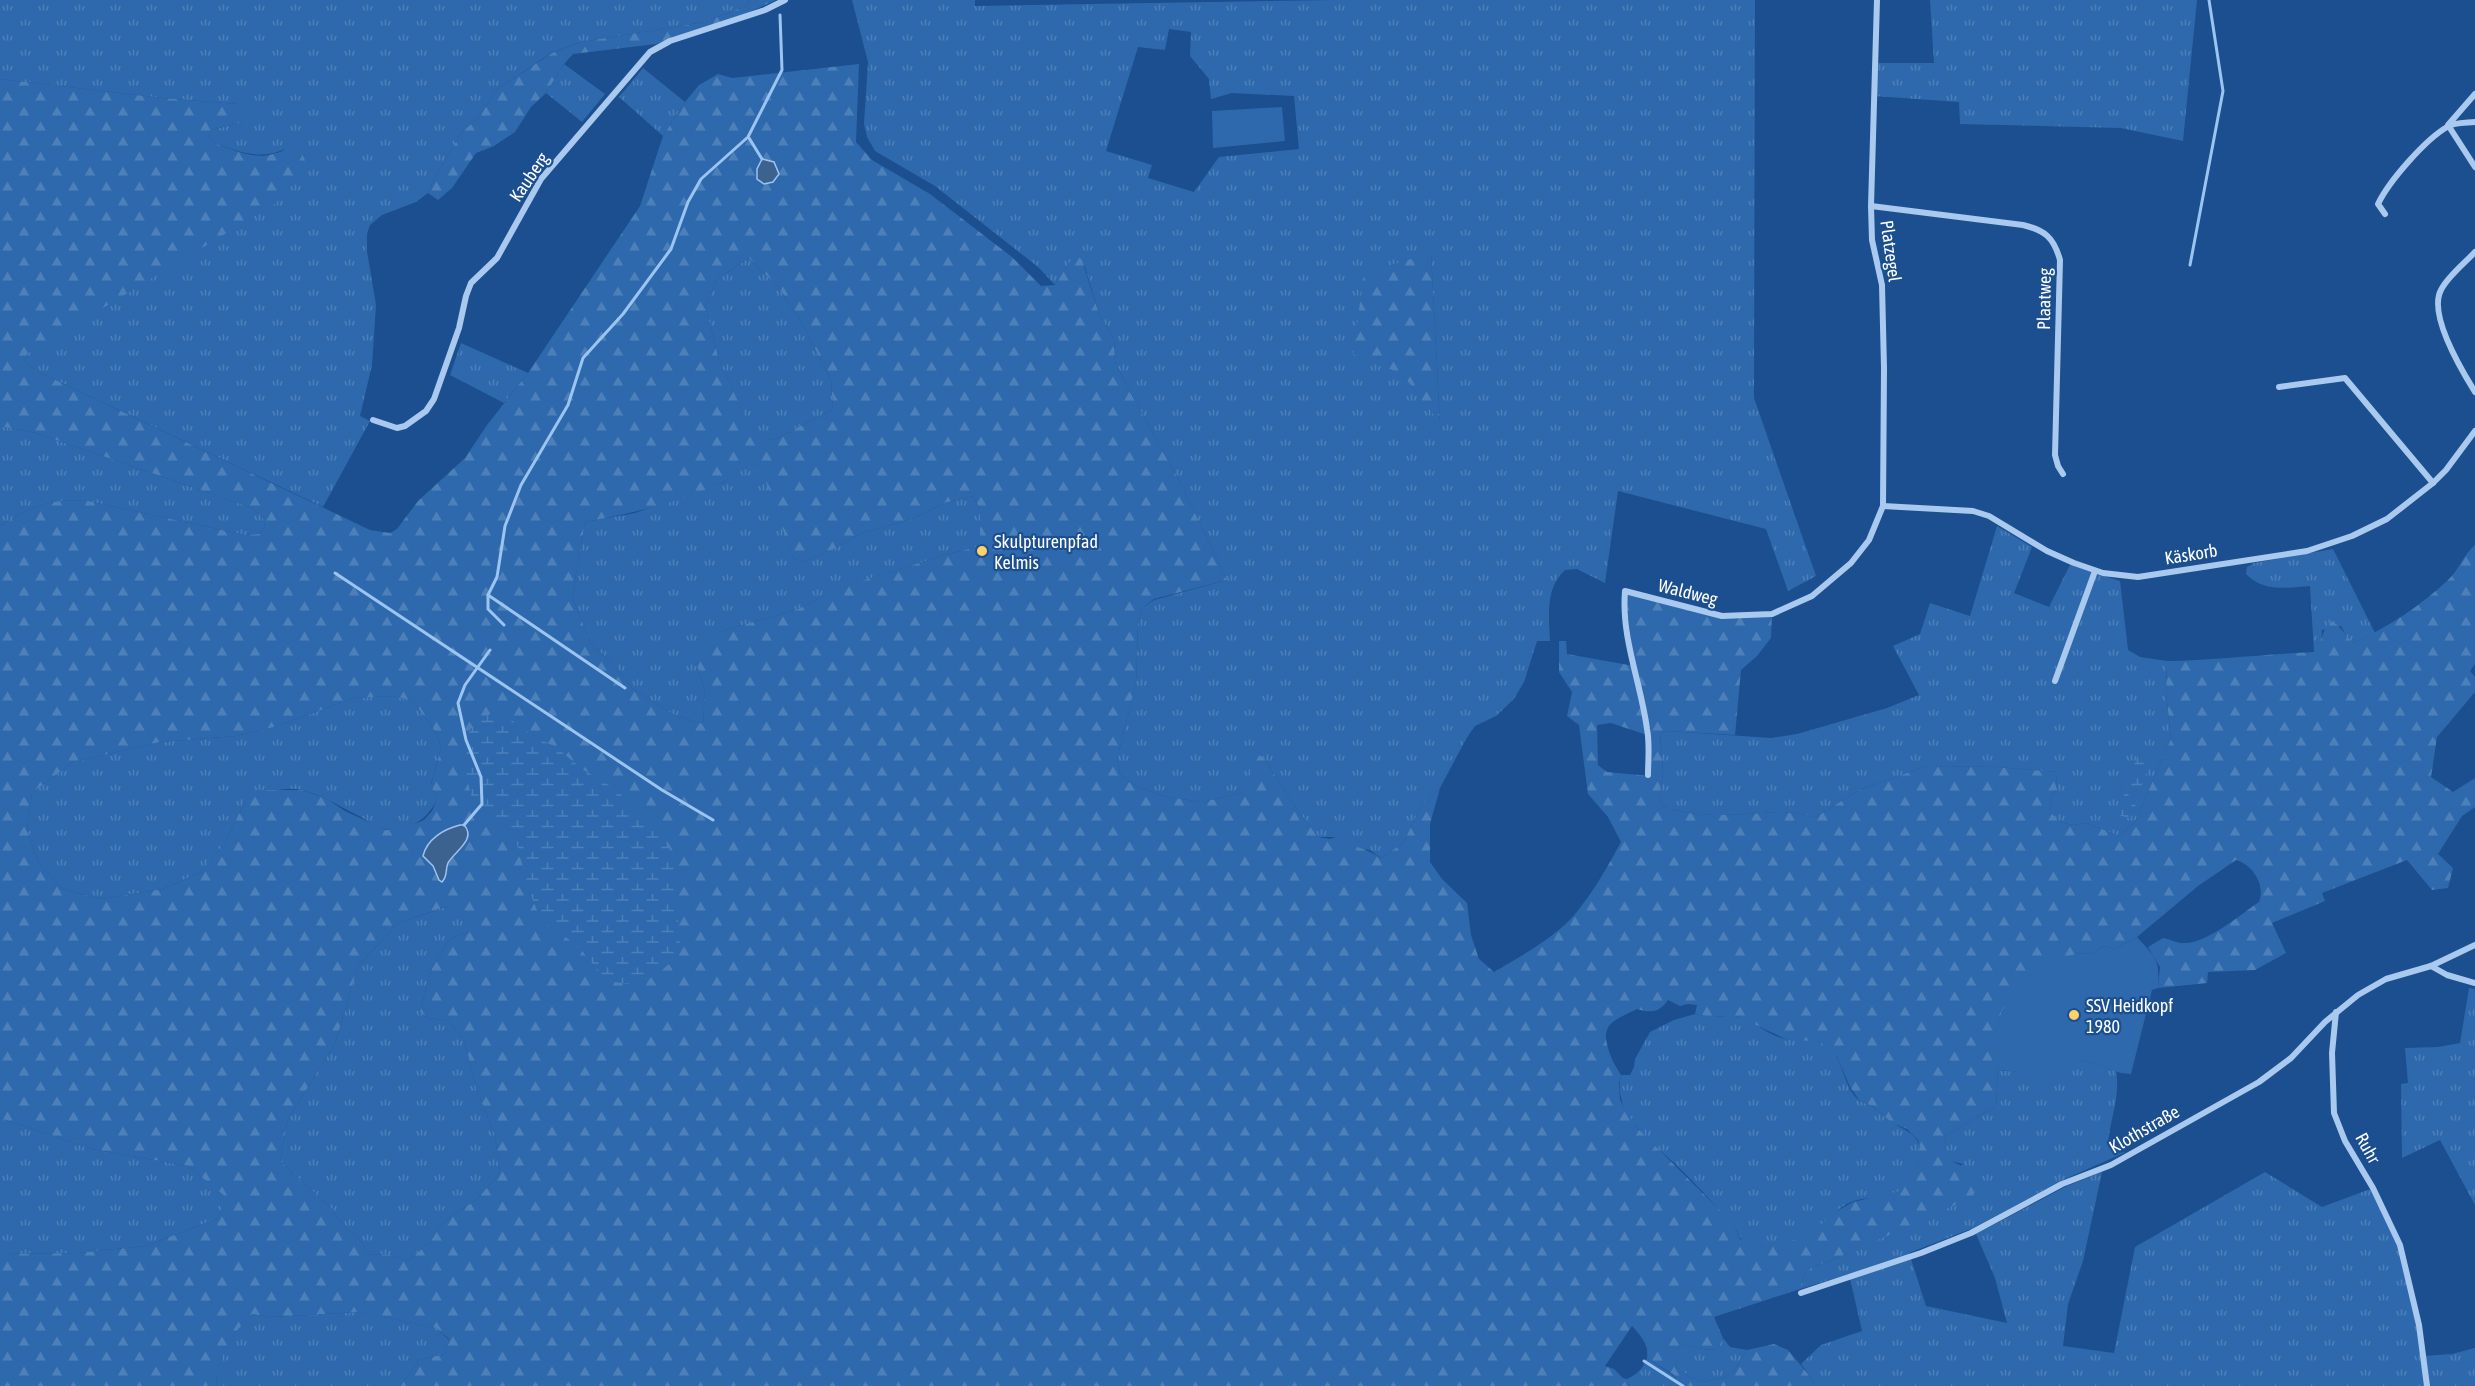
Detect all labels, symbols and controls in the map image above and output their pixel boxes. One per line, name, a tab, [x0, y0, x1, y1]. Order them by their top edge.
street label: Kauberg	[505, 148, 553, 206]
street label: Platzegel	[1876, 219, 1906, 283]
street label: Plaatweg	[2033, 268, 2055, 330]
place label: Skulpturenpfad Kelmis	[994, 531, 1098, 573]
street label: Käskorb	[2163, 539, 2219, 569]
marker: Skulpturenpfad Kelmis	[975, 544, 989, 558]
street label: Waldweg	[1656, 574, 1720, 610]
place label: SSV Heidkopf 1980	[2086, 995, 2173, 1037]
marker: SSV Heidkopf 1980	[2067, 1008, 2081, 1022]
street label: Klothstraße	[2105, 1101, 2183, 1157]
street label: Ruhr	[2351, 1129, 2385, 1168]

